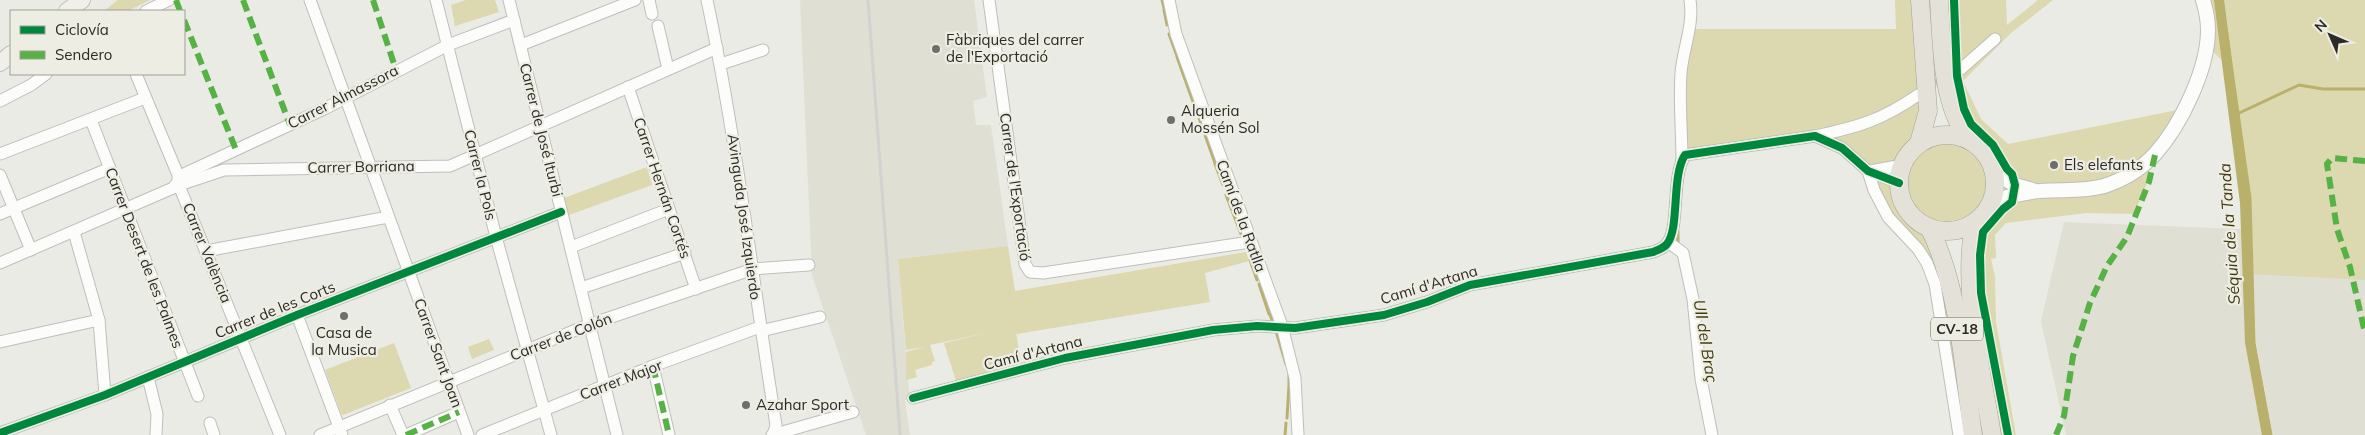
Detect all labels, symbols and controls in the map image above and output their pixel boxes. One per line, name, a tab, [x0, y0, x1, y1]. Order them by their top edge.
legend	[10, 10, 185, 75]
north arrow	[2305, 10, 2355, 60]
text: N	[2311, 16, 2331, 36]
text: Ciclovía	[55, 20, 109, 39]
place label: Fàbriques del carrer de l'Exportació	[946, 30, 1085, 66]
marker: Fàbriques del carrer de l'Exportació	[930, 43, 942, 55]
text: Sendero	[55, 45, 112, 64]
street label: Carrer Almassora	[284, 60, 401, 133]
street label: Carrer de José Iturbi	[516, 61, 567, 199]
place label: Alqueria Mossén Sol	[1181, 101, 1260, 137]
street label: Carrer de l'Exportació	[996, 112, 1035, 262]
marker: Alqueria Mossén Sol	[1165, 114, 1177, 126]
street label: Carrer Hernán Cortés	[629, 115, 696, 261]
street label: Carrer la Pols	[460, 128, 501, 222]
street label: Avinguda José Izquierdo	[723, 133, 766, 301]
place label: Els elefants	[2064, 155, 2143, 174]
street label: Carrer Borriana	[307, 156, 415, 177]
street label: Camí de la Ratlla	[1212, 157, 1271, 275]
marker: Els elefants	[2048, 159, 2060, 171]
water label: Séquia de la Tanda	[2214, 162, 2244, 305]
street label: Carrer Desert de les Palmes	[101, 165, 188, 351]
street label: Carrer València	[179, 200, 236, 306]
street label: Camí d'Artana	[1378, 261, 1480, 308]
street label: Carrer de les Corts	[212, 277, 338, 342]
street label: Carrer Sant Joan	[410, 296, 467, 410]
water label: Ull del Braç	[1690, 298, 1722, 384]
street label: Carrer de Colón	[507, 308, 614, 365]
marker: Casa de la Musica	[338, 310, 350, 322]
road number: CV-18	[1931, 318, 1983, 340]
place label: Casa de la Musica	[311, 323, 377, 359]
street label: Camí d'Artana	[982, 331, 1084, 374]
street label: Carrer Major	[577, 355, 665, 404]
place label: Azahar Sport	[756, 395, 849, 414]
marker: Azahar Sport	[740, 399, 752, 411]

